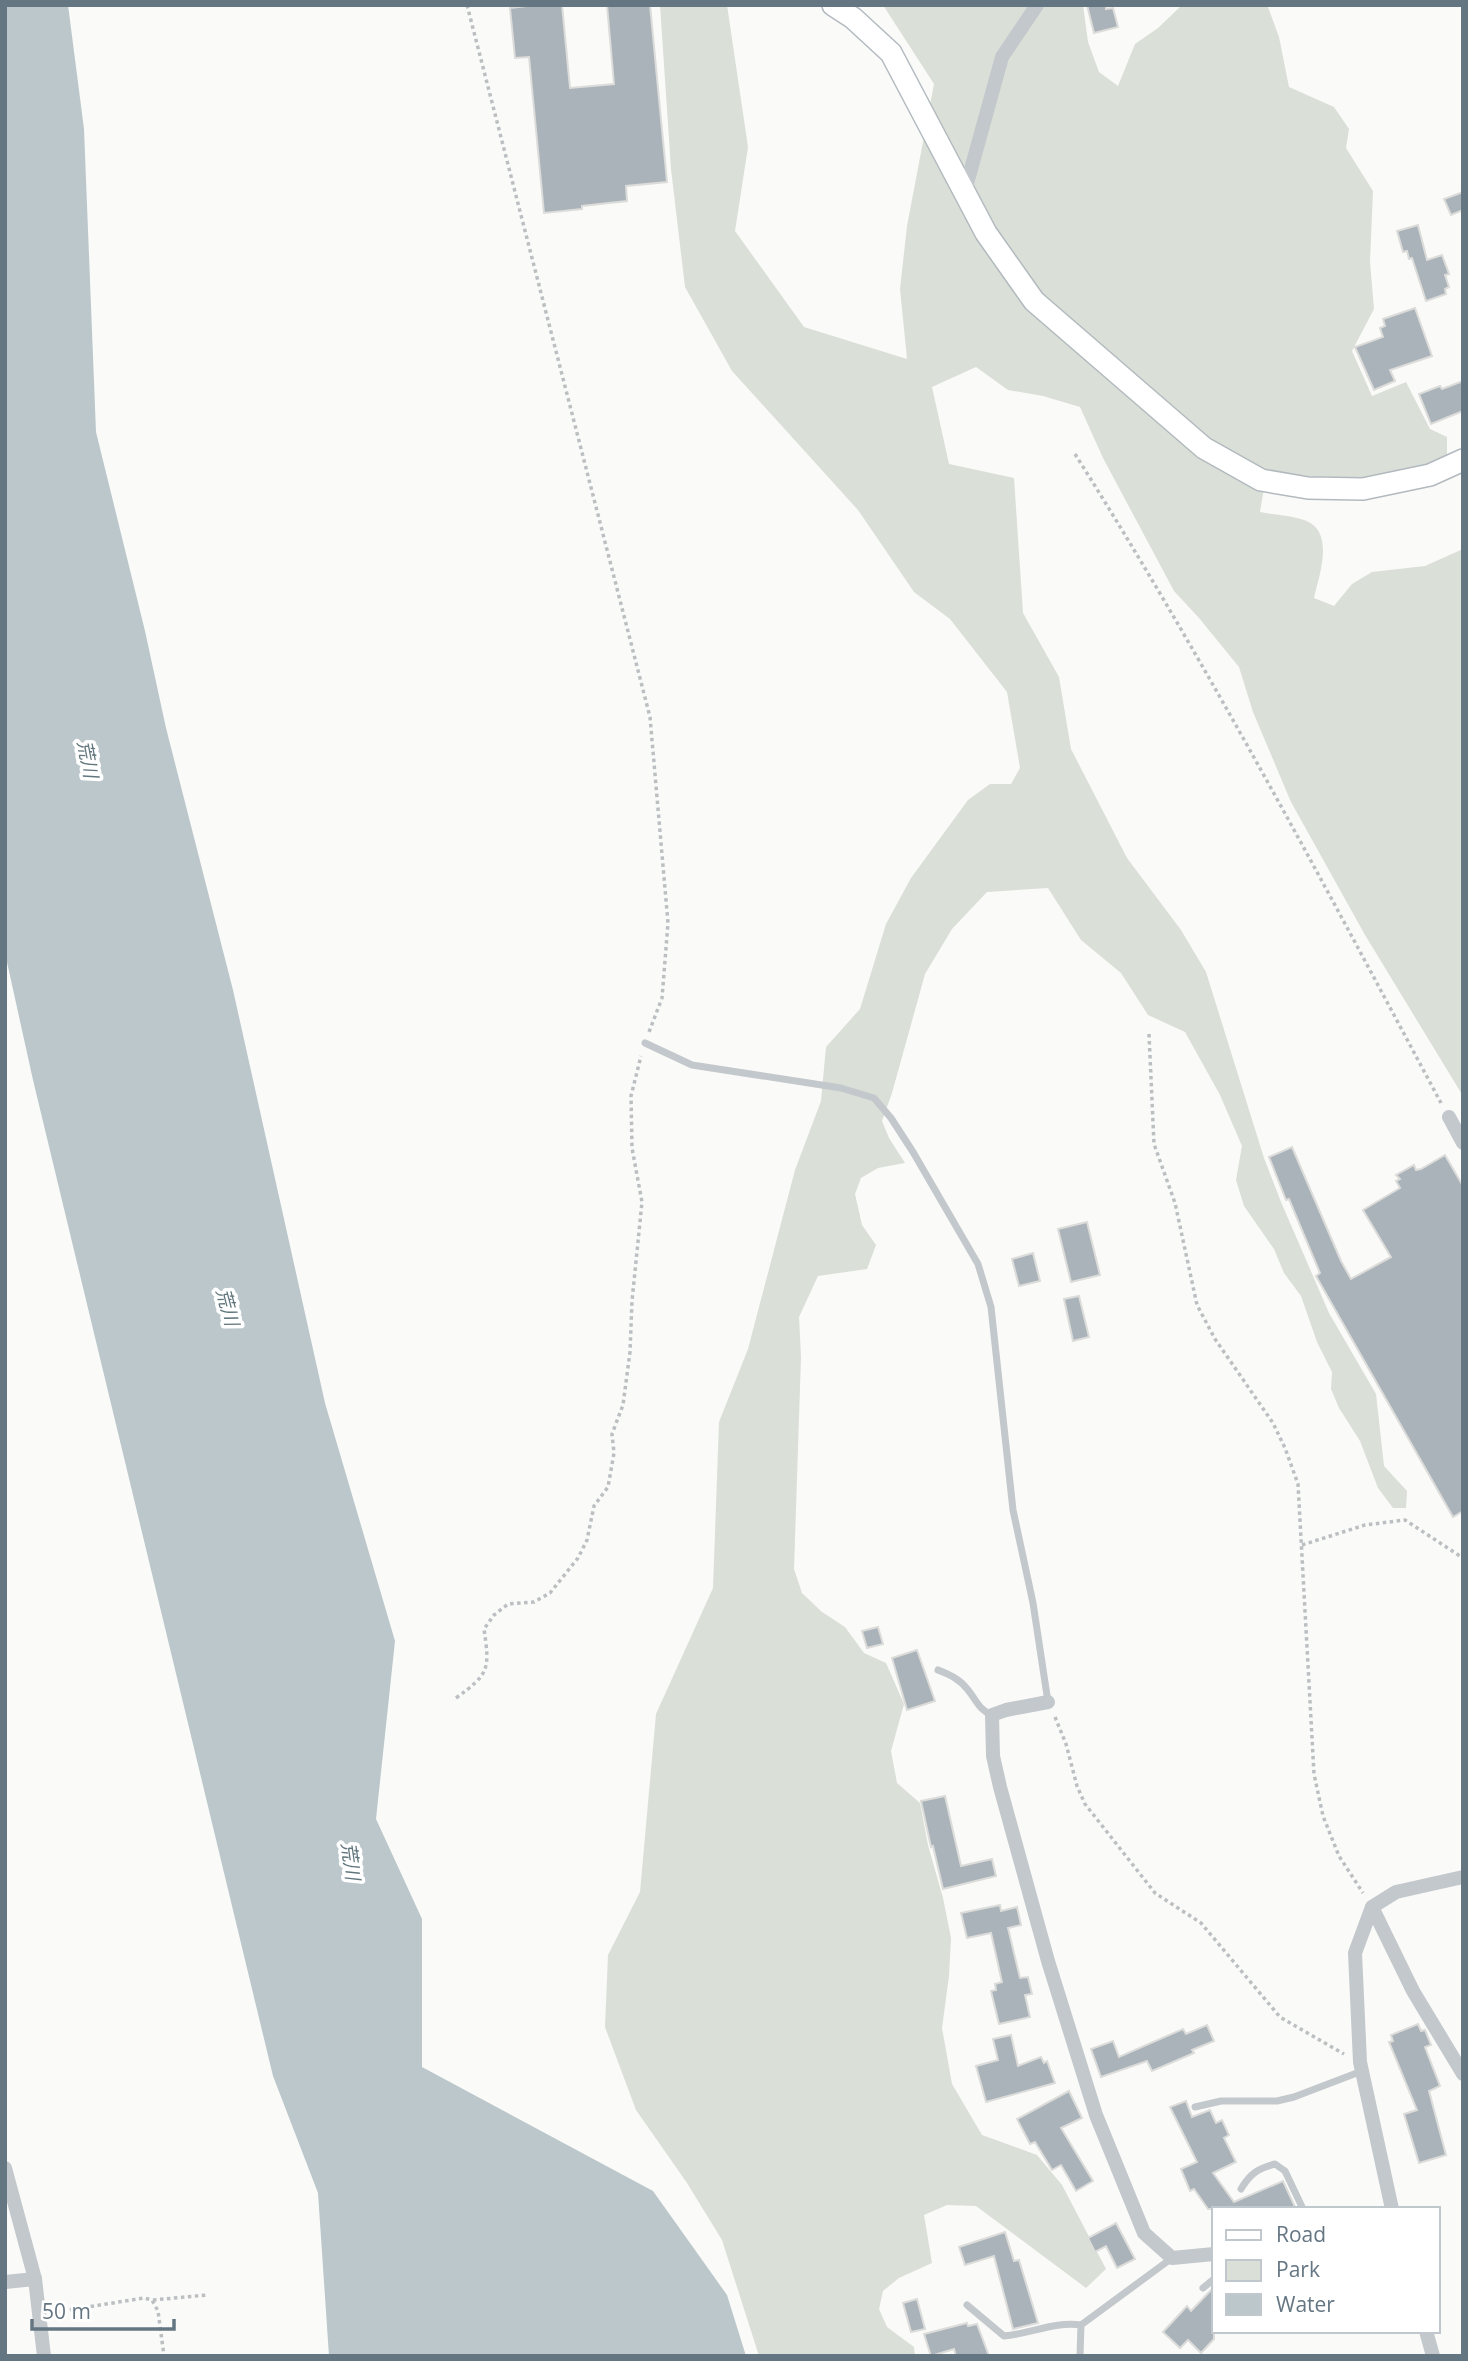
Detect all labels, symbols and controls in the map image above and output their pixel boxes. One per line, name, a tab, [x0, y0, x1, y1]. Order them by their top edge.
water label: 荒川	[72, 738, 105, 782]
water label: 荒川	[211, 1285, 246, 1331]
water label: 荒川	[335, 1840, 367, 1884]
legend	[1212, 2207, 1440, 2333]
text: Road	[1276, 2220, 1326, 2248]
text: Park	[1276, 2255, 1320, 2283]
scale bar	[32, 2288, 173, 2332]
text: Water	[1276, 2290, 1335, 2318]
text: 50 m	[42, 2297, 91, 2325]

